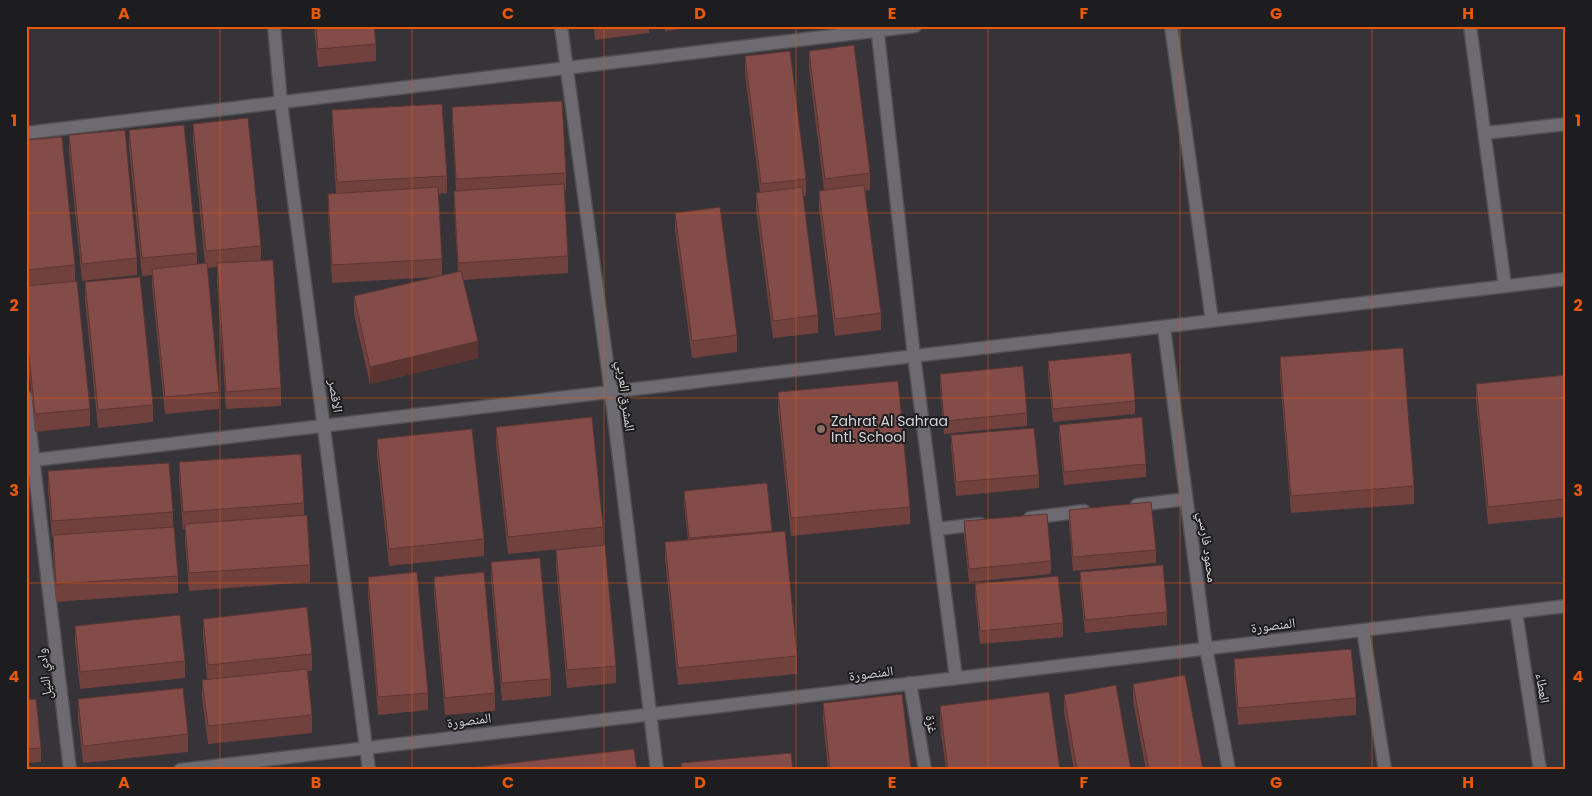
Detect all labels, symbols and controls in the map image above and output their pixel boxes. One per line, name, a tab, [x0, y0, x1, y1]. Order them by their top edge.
text: A	[118, 2, 130, 25]
text: B	[311, 2, 321, 25]
text: C	[502, 2, 514, 25]
text: D	[694, 2, 706, 25]
text: E	[888, 2, 896, 25]
text: F	[1080, 2, 1089, 25]
text: G	[1270, 2, 1282, 25]
text: H	[1462, 2, 1474, 25]
text: 1	[11, 109, 17, 132]
text: 1	[1575, 109, 1581, 132]
text: 2	[9, 294, 19, 317]
text: 2	[1573, 294, 1583, 317]
street label: المشرق العربي	[610, 360, 640, 433]
street label: الاقصر	[324, 377, 348, 414]
place label: Zahrat Al Sahraa Intl. School	[831, 411, 948, 447]
marker: Zahrat Al Sahraa Intl. School	[815, 423, 827, 435]
text: 3	[9, 479, 19, 502]
text: 3	[1573, 479, 1583, 502]
street label: محمود فارسي	[1192, 510, 1223, 584]
street label: المنصورة	[1250, 612, 1296, 638]
street label: وادي النيل	[31, 647, 59, 701]
street label: المنصورة	[848, 660, 894, 686]
text: 4	[9, 665, 20, 688]
text: 4	[1573, 665, 1584, 688]
street label: العطاء	[1531, 671, 1555, 705]
street label: المنصورة	[446, 707, 492, 733]
street label: غزة	[921, 713, 943, 735]
text: A	[118, 771, 130, 794]
text: B	[311, 771, 321, 794]
text: C	[502, 771, 514, 794]
text: D	[694, 771, 706, 794]
text: E	[888, 771, 896, 794]
text: F	[1080, 771, 1089, 794]
text: G	[1270, 771, 1282, 794]
text: H	[1462, 771, 1474, 794]

